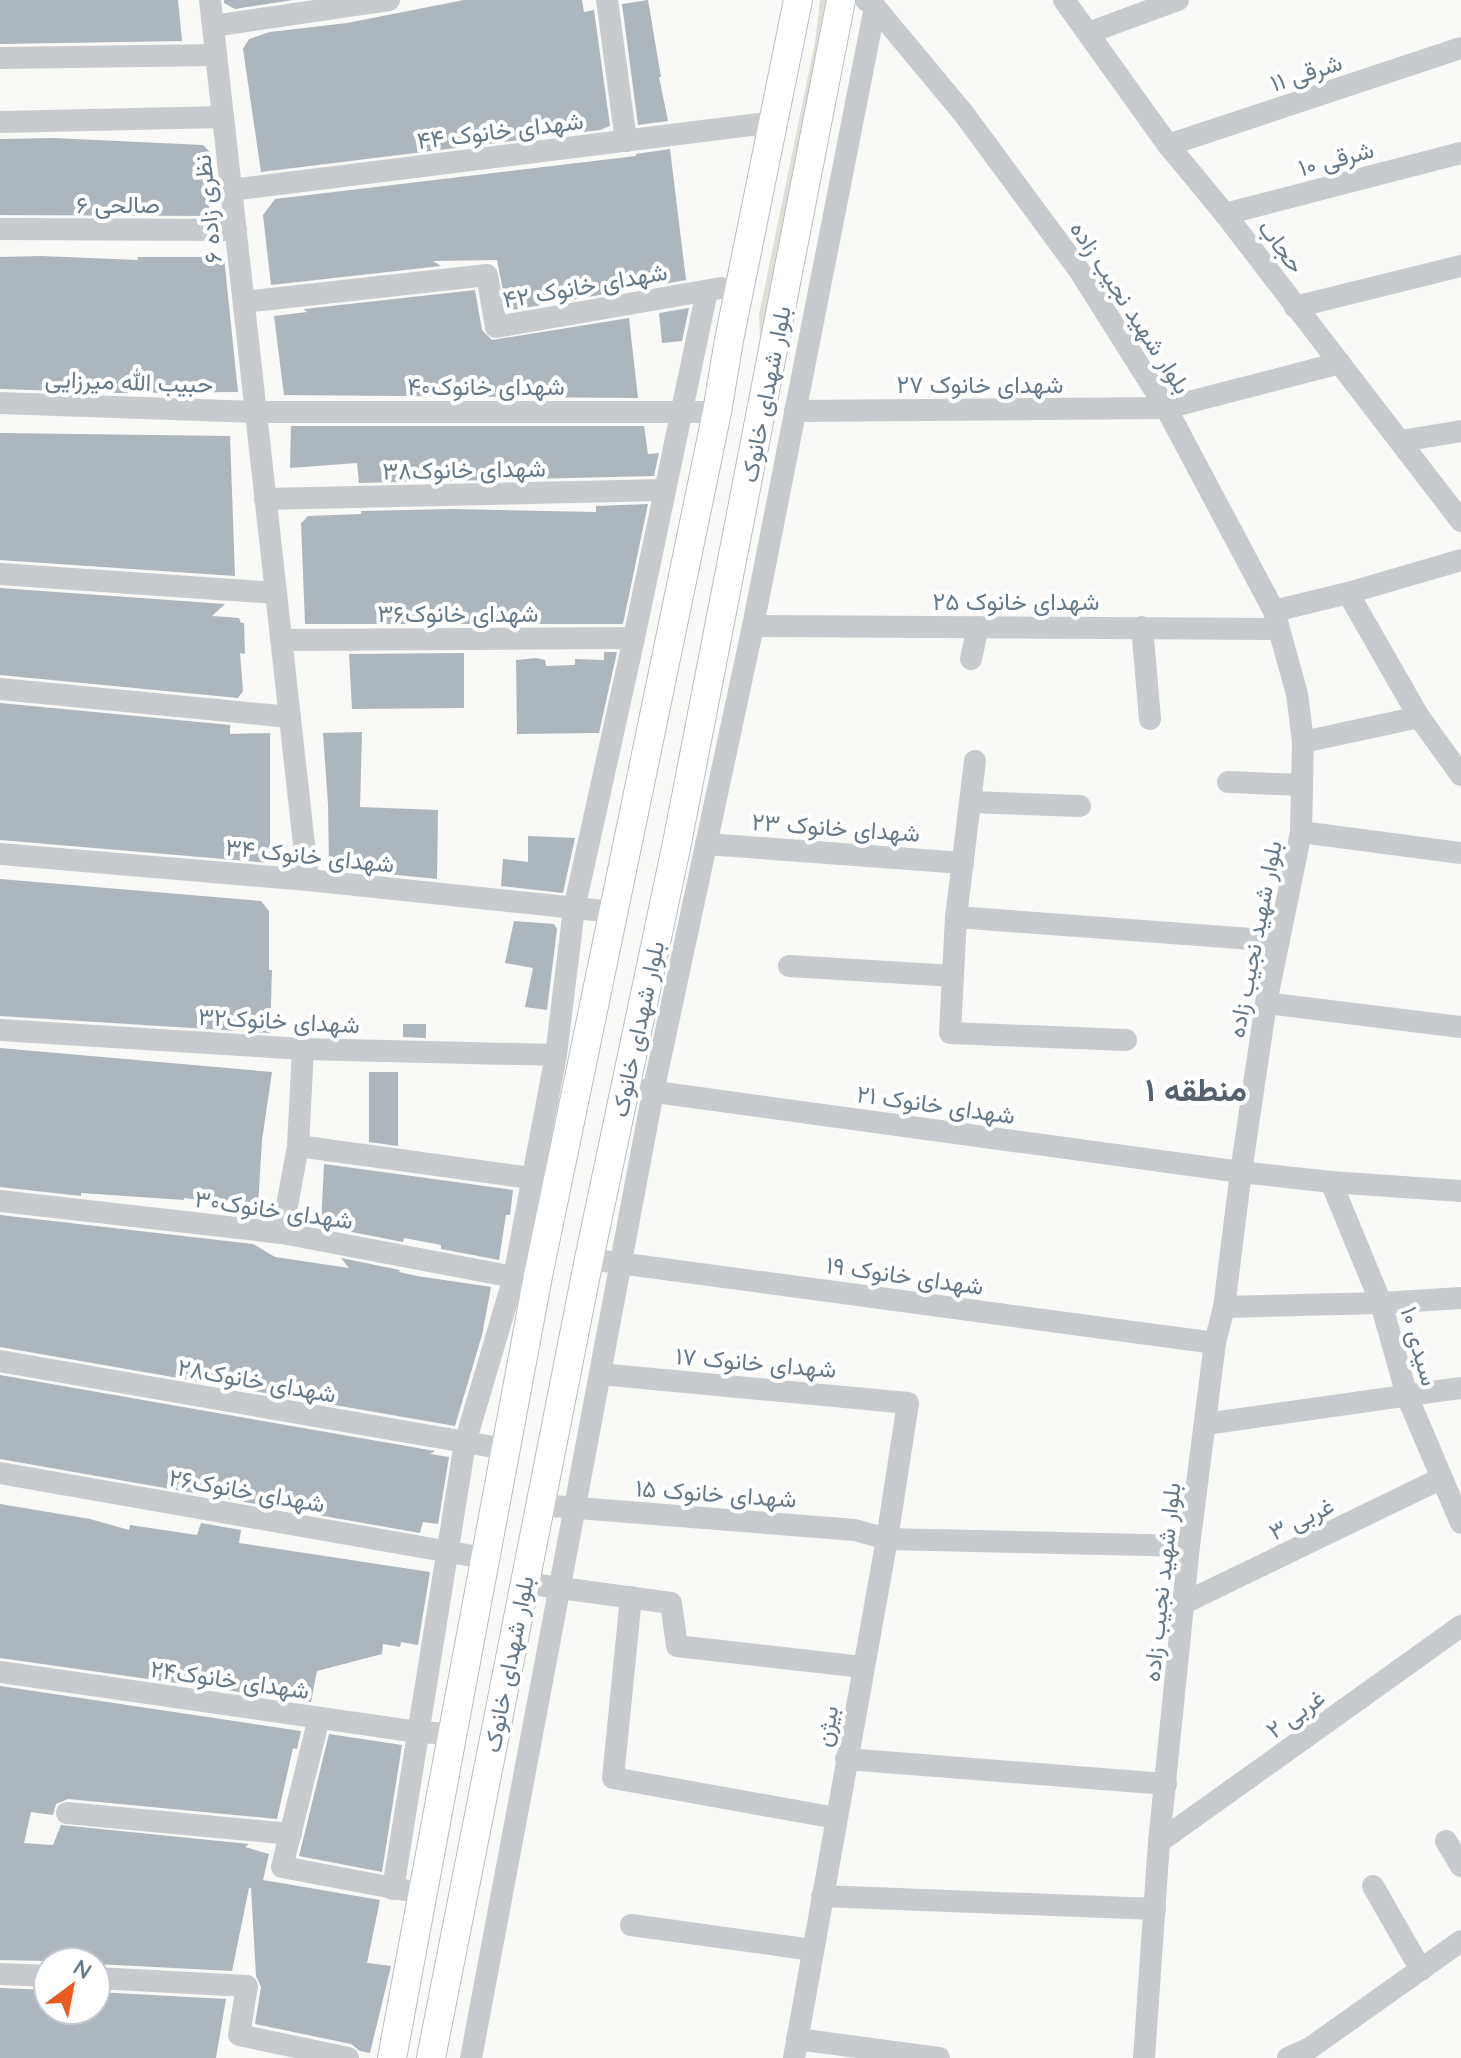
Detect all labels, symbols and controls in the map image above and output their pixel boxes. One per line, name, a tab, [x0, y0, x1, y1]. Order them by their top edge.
street label: شرقی ۱۱	[1266, 46, 1346, 99]
street label: ۴۴ شهدای خانوک	[415, 105, 585, 156]
street label: شرقی ۱۰	[1295, 134, 1377, 183]
street label: نظری زاده ۶	[186, 153, 229, 265]
street label: ۶ صالحی	[76, 189, 160, 219]
street label: حجاب	[1252, 213, 1312, 279]
street label: بلوار شهید نجیب زاده	[1063, 215, 1198, 400]
street label: شهدای خانوک ۴۲	[500, 256, 670, 315]
street label: بلوار شهدای خانوک	[733, 303, 798, 485]
street label: حبیب الله میرزایی	[44, 363, 214, 400]
street label: شهدای خانوک ۲۷	[897, 369, 1063, 400]
street label: شهدای خانوک۴۰	[407, 371, 565, 402]
street label: شهدای خانوک۳۸	[382, 453, 546, 486]
street label: شهدای خانوک ۲۵	[933, 586, 1099, 617]
street label: شهدای خانوک۳۶	[377, 598, 539, 629]
street label: شهدای خانوک ۲۳	[751, 806, 921, 849]
street label: ۳۴ شهدای خانوک	[224, 831, 396, 880]
street label: بلوار شهید نجیب زاده	[1220, 838, 1289, 1040]
street label: بلوار شهدای خانوک	[604, 938, 671, 1120]
street label: شهدای خانوک۳۲	[197, 1001, 361, 1040]
district label: منطقه ۱	[1145, 1069, 1247, 1109]
street label: شهدای خانوک ۲۱	[855, 1078, 1017, 1131]
street label: شهدای خانوک۳۰	[193, 1183, 355, 1236]
street label: شهدای خانوک ۱۹	[824, 1249, 986, 1302]
street label: سیدی ۱۰	[1394, 1303, 1446, 1389]
street label: شهدای خانوک ۱۷	[674, 1340, 838, 1385]
street label: شهدای خانوک۲۸	[175, 1351, 339, 1410]
street label: شهدای خانوک۲۶	[166, 1462, 327, 1519]
street label: شهدای خانوک ۱۵	[634, 1472, 797, 1515]
street label: بلوار شهید نجیب زاده	[1136, 1481, 1187, 1683]
street label: غربی ۳	[1264, 1490, 1339, 1547]
street label: بلوار شهدای خانوک	[476, 1573, 541, 1755]
street label: شهدای خانوک۲۴	[149, 1653, 311, 1706]
street label: غربی ۲	[1260, 1682, 1331, 1745]
street label: بیژن	[808, 1703, 845, 1749]
north arrow	[32, 1946, 112, 2026]
text: N	[68, 1953, 97, 1985]

